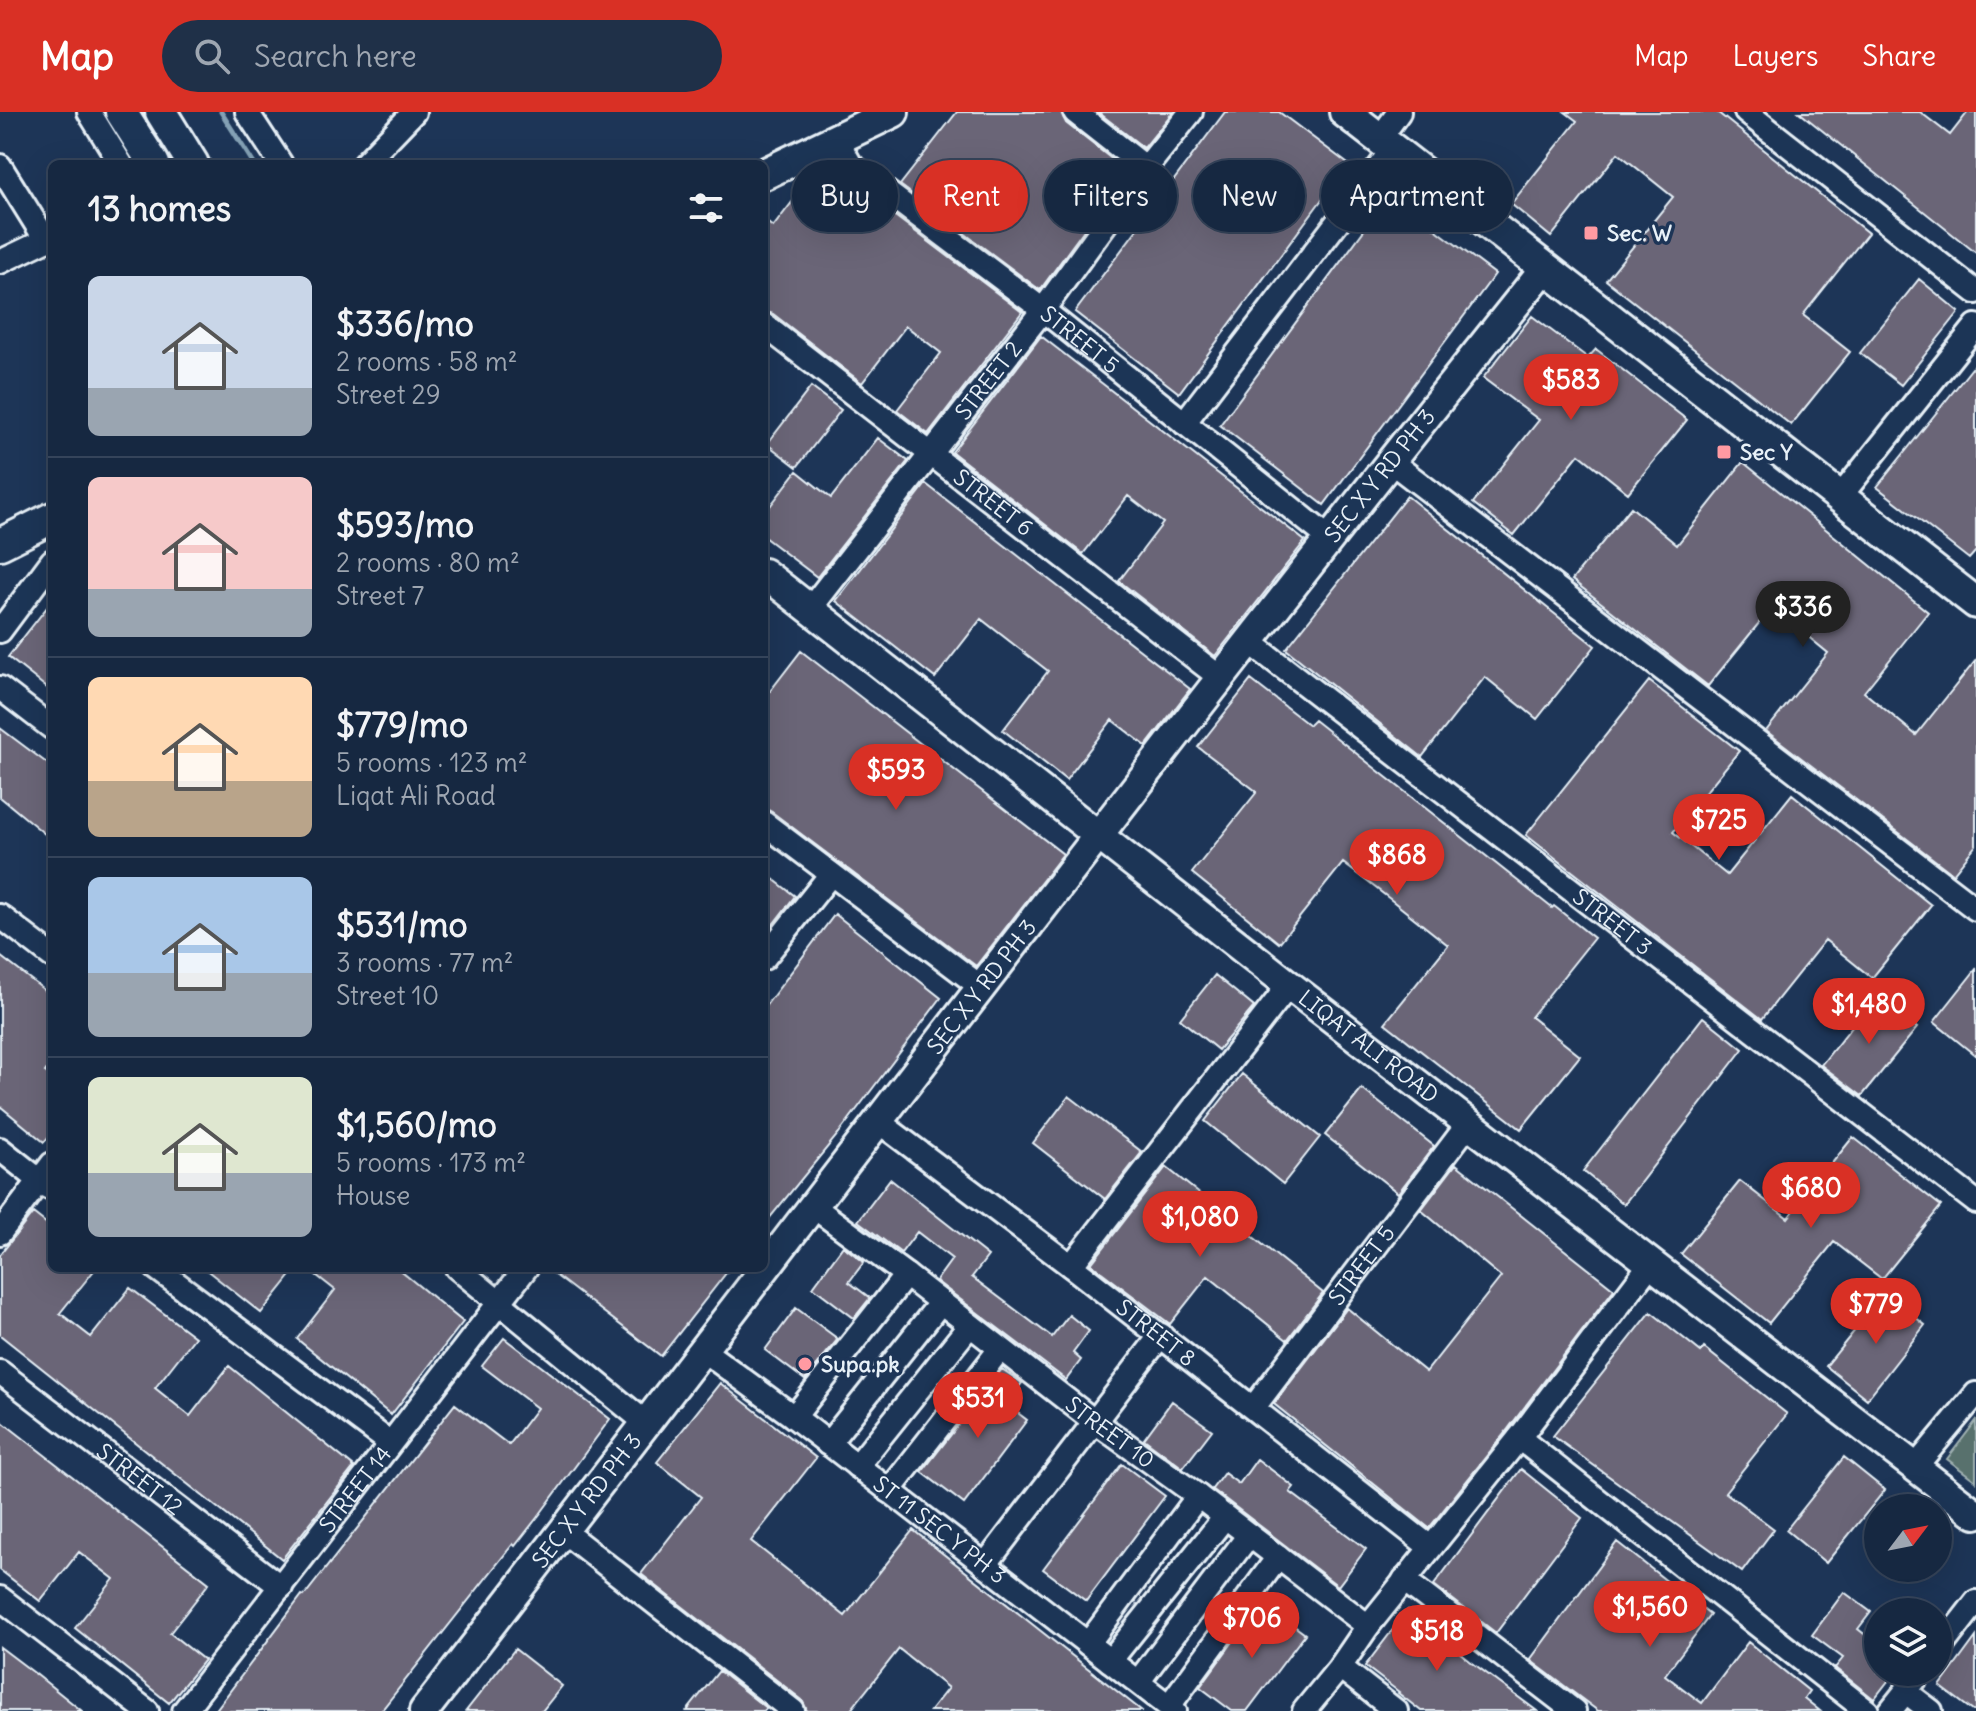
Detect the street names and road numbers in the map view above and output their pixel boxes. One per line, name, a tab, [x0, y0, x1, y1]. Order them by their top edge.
street label: STREET 5	[1035, 300, 1125, 379]
street label: STREET 2	[949, 335, 1028, 425]
street label: SEC X Y RD PH 3	[1318, 403, 1441, 548]
street label: STREET 6	[948, 463, 1039, 542]
street label: STREET 3	[1567, 882, 1658, 961]
street label: SEC X Y RD PH 3	[921, 914, 1042, 1060]
street label: LIQAT ALI ROAD	[1293, 984, 1444, 1109]
street label: STREET 5	[1322, 1220, 1401, 1311]
street label: STREET 8	[1111, 1293, 1201, 1372]
street label: STREET 10	[1060, 1390, 1160, 1474]
street label: SEC X Y RD PH 3	[526, 1427, 647, 1573]
street label: STREET 12	[91, 1437, 188, 1521]
street label: STREET 14	[313, 1441, 397, 1538]
street label: ST 11 SEC Y PH 3	[868, 1470, 1012, 1590]

